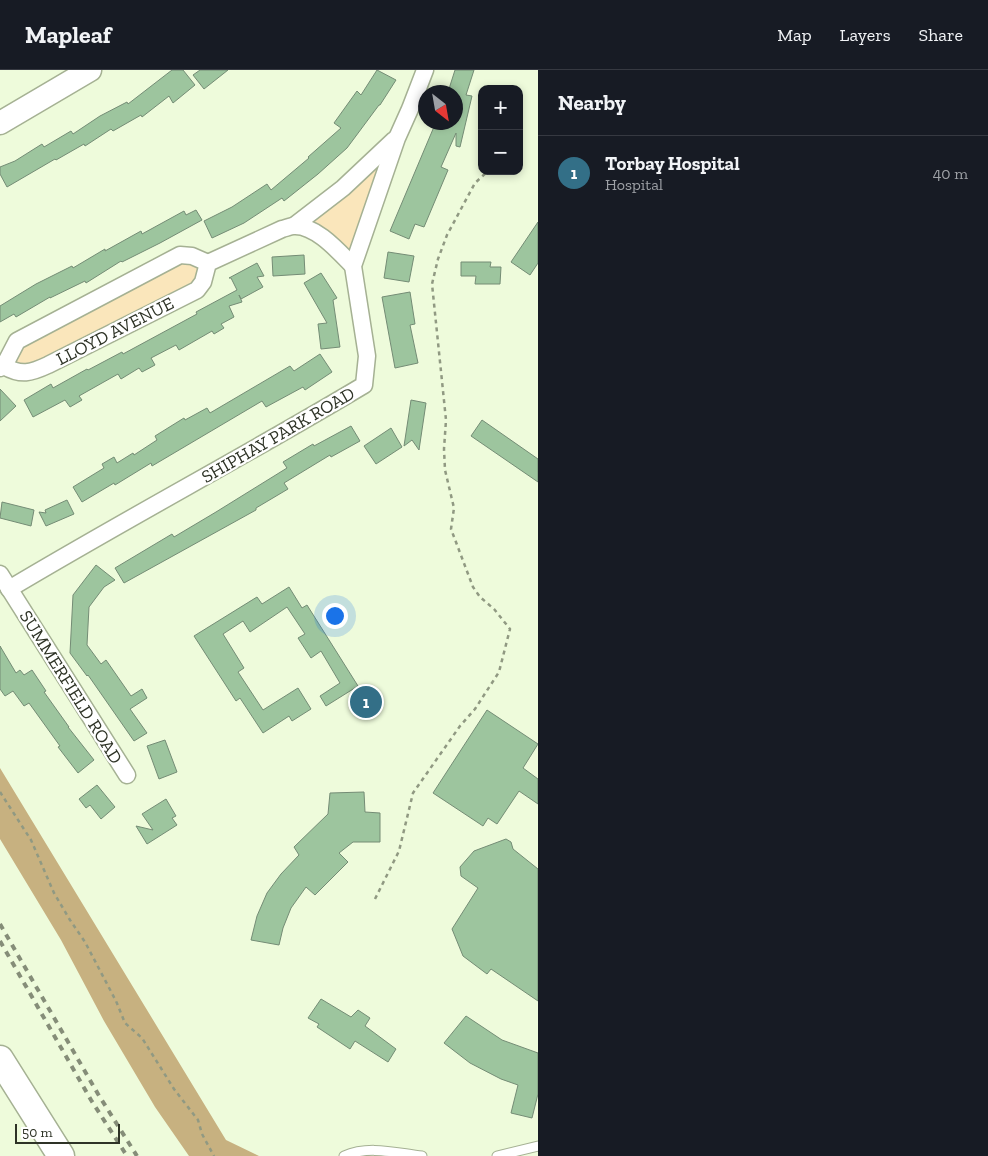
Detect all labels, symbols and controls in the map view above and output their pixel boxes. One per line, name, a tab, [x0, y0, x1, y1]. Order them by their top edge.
text: Mapleaf	[25, 20, 111, 49]
text: Map	[777, 24, 812, 46]
text: Layers	[840, 24, 891, 46]
text: Share	[919, 24, 963, 46]
north arrow	[418, 85, 463, 130]
map controls	[478, 85, 523, 175]
button: +	[478, 85, 523, 130]
text: Nearby	[558, 90, 626, 115]
button: −	[478, 130, 523, 175]
text: Torbay Hospital	[605, 152, 740, 175]
text: 1	[571, 164, 577, 183]
text: 40 m	[933, 164, 968, 183]
text: Hospital	[605, 175, 663, 194]
street label: LLOYD AVENUE	[53, 292, 177, 370]
street label: SHIPHAY PARK ROAD	[198, 382, 358, 488]
your location	[322, 603, 348, 629]
street label: SUMMERFIELD ROAD	[15, 606, 127, 768]
pin: 1	[350, 683, 382, 721]
scale bar	[15, 1121, 120, 1144]
text: 50 m	[22, 1124, 53, 1141]

